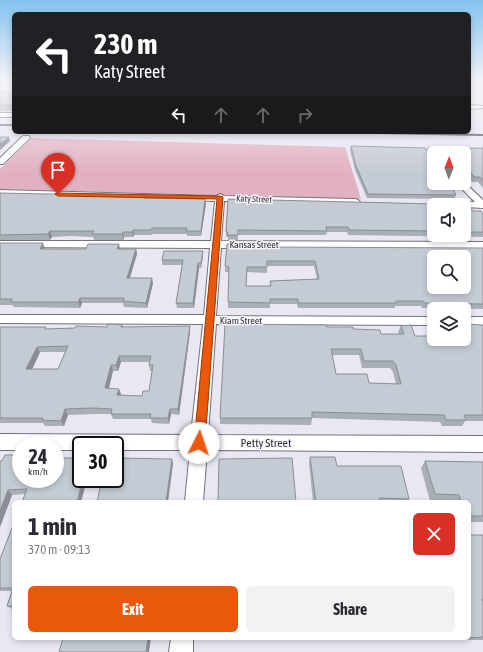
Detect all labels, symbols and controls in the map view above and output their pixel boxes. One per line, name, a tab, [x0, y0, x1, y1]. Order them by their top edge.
icon: left	[28, 28, 80, 80]
text: 230 m	[94, 28, 157, 60]
text: Katy Street	[94, 61, 165, 82]
icon: left	[168, 104, 190, 126]
icon: ahead	[210, 104, 232, 126]
icon: ahead	[252, 104, 274, 126]
icon: right	[294, 104, 316, 126]
north arrow	[427, 146, 471, 190]
map controls	[427, 146, 471, 346]
pin	[41, 153, 75, 194]
icon: arrive	[47, 159, 69, 181]
street label: Katy Street	[236, 193, 272, 205]
button: sound	[427, 198, 471, 242]
street label: Kansas Street	[229, 239, 279, 250]
button: search	[427, 250, 471, 294]
button: layers	[427, 302, 471, 346]
street label: Kiam Street	[220, 315, 262, 326]
position arrow	[178, 422, 220, 464]
speed limit sign: 30	[72, 436, 124, 488]
street label: Petty Street	[240, 436, 292, 450]
text: 24	[29, 445, 47, 468]
text: km/h	[28, 466, 48, 477]
text: 1 min	[28, 513, 77, 540]
button: close	[413, 513, 455, 555]
text: 370 m · 09:13	[28, 542, 91, 557]
button: Exit	[28, 586, 238, 632]
button: Share	[246, 586, 455, 632]

